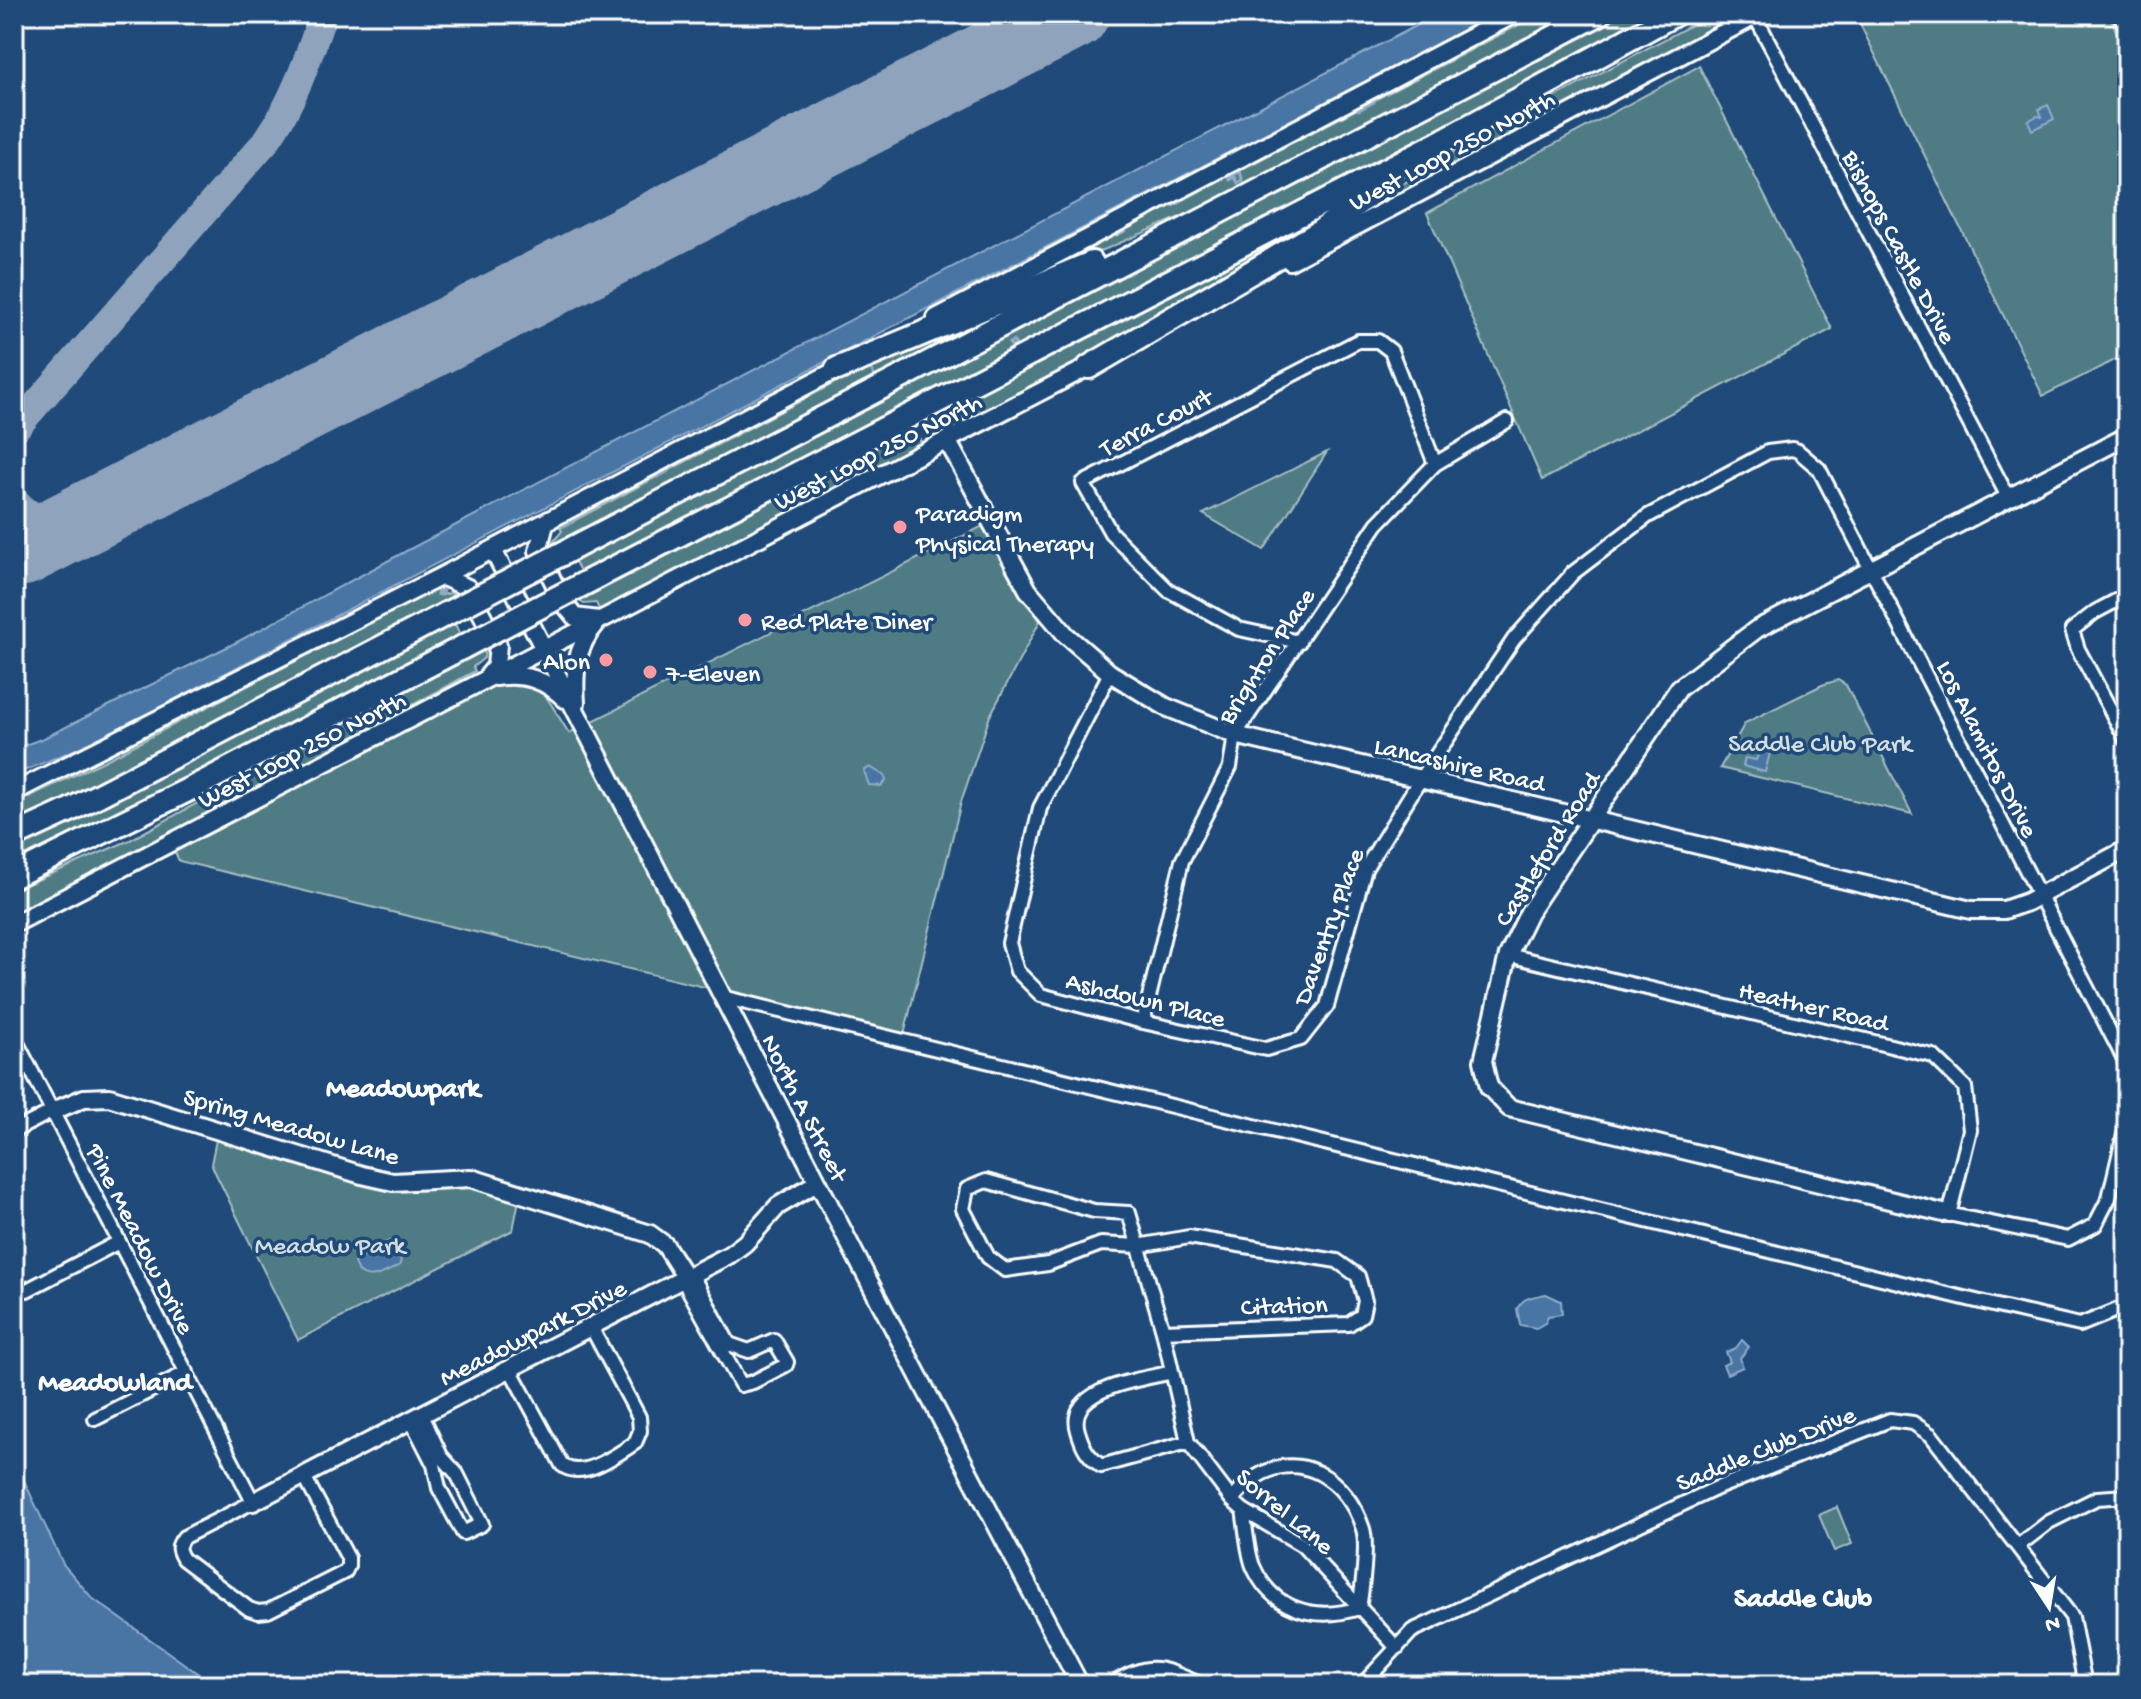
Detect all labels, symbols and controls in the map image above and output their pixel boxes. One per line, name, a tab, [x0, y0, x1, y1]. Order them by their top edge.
street label: West Loop 250 North	[1345, 86, 1561, 220]
street label: Bishops Castle Drive	[1832, 145, 1961, 351]
street label: Terra Court	[1094, 382, 1221, 467]
street label: West Loop 250 North	[770, 388, 988, 520]
place label: Paradigm Physical Therapy	[915, 501, 1094, 562]
marker: Paradigm Physical Therapy	[891, 518, 909, 536]
street label: Brighton Place	[1213, 583, 1325, 732]
place label: Red Plate Diner	[761, 609, 934, 640]
marker: Red Plate Diner	[736, 611, 754, 629]
place label: Alon	[543, 649, 591, 680]
marker: Alon	[597, 651, 615, 669]
street label: Los Alamitos Drive	[1927, 656, 2043, 844]
place label: 7-Eleven	[665, 661, 761, 692]
marker: 7-Eleven	[641, 663, 659, 681]
street label: West Loop 250 North	[194, 686, 412, 818]
park label: Saddle Club Park	[1728, 731, 1914, 762]
street label: Lancashire Road	[1371, 733, 1549, 802]
street label: Castleford Road	[1490, 766, 1611, 934]
street label: Daventry Place	[1288, 845, 1374, 1012]
street label: Ashdown Place	[1062, 968, 1228, 1037]
street label: Heather Road	[1735, 977, 1893, 1042]
street label: North A Street	[752, 1030, 853, 1190]
district label: Meadowpark	[326, 1074, 483, 1107]
street label: Spring Meadow Lane	[179, 1084, 403, 1175]
street label: Pine Meadow Drive	[76, 1139, 200, 1341]
park label: Meadow Park	[255, 1233, 408, 1264]
street label: Meadowpark Drive	[435, 1274, 633, 1395]
street label: Citation	[1240, 1291, 1329, 1326]
district label: Meadowland	[38, 1368, 194, 1401]
street label: Saddle Club Drive	[1672, 1401, 1861, 1501]
street label: Sorrel Lane	[1228, 1463, 1339, 1564]
north arrow	[2009, 1567, 2089, 1647]
district label: Saddle Club	[1734, 1584, 1872, 1617]
text: N	[2043, 1608, 2062, 1637]

